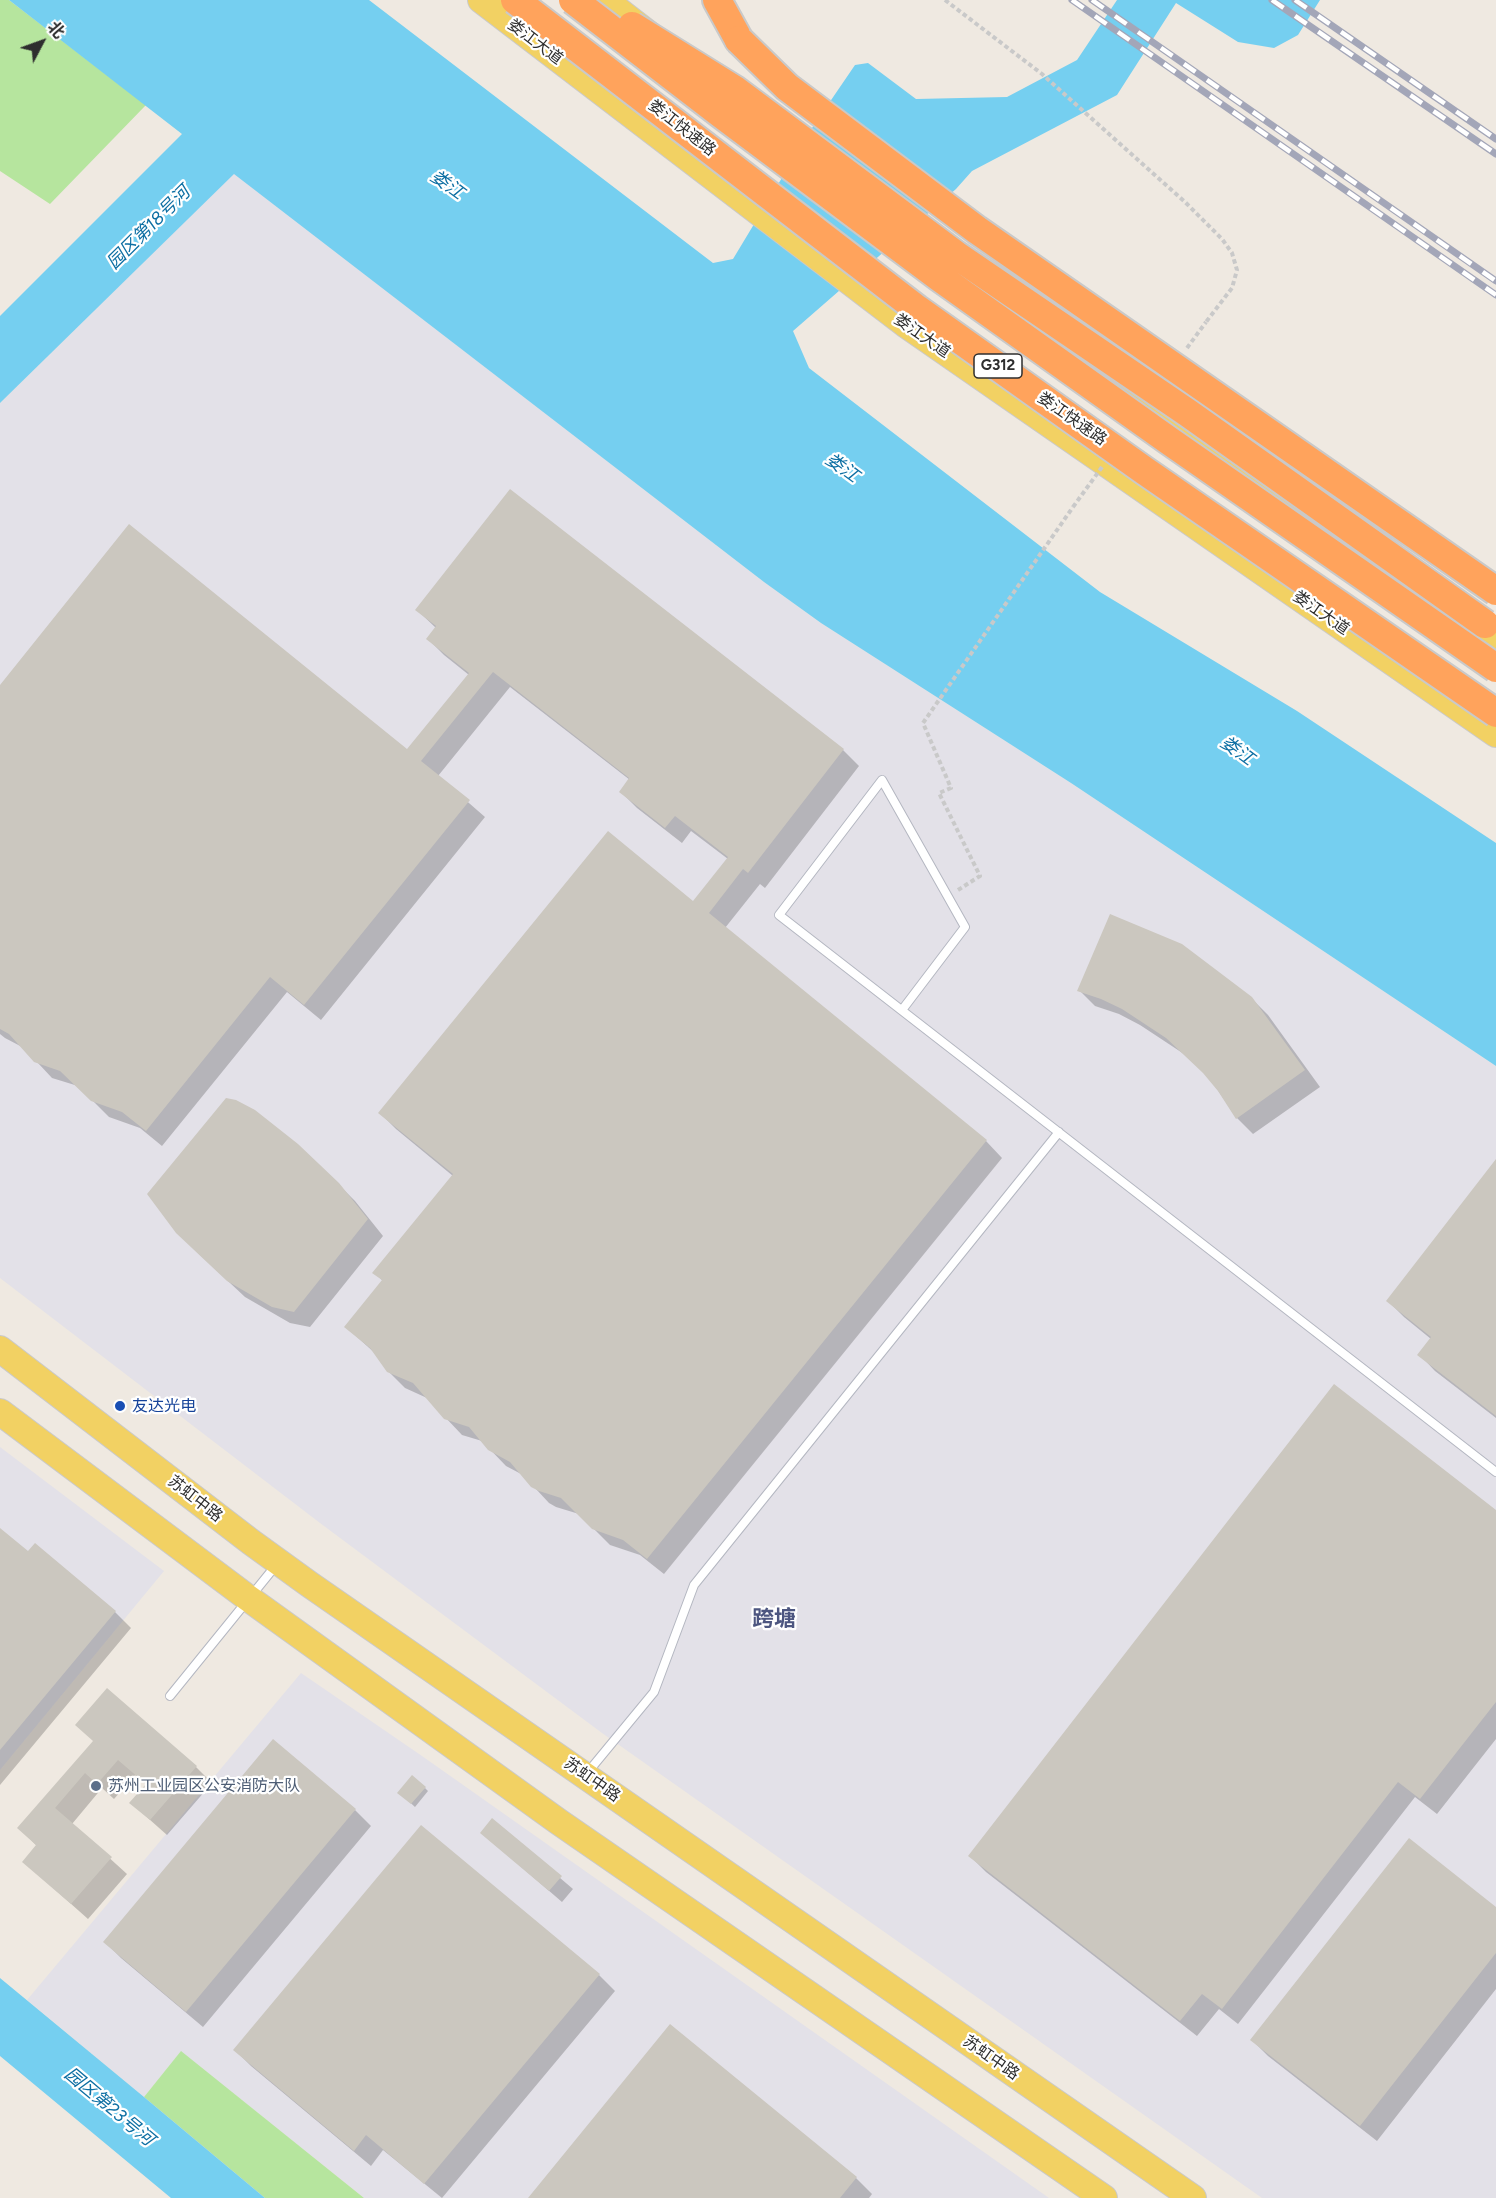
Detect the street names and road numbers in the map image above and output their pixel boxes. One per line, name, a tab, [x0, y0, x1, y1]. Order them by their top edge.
street label: 娄江大道	[504, 15, 566, 69]
street label: 娄江快速路	[645, 96, 719, 160]
street label: 娄江大道	[890, 310, 954, 362]
road number: G312	[974, 354, 1022, 378]
street label: 娄江快速路	[1034, 388, 1110, 450]
street label: 娄江大道	[1289, 587, 1353, 639]
street label: 苏虹中路	[164, 1472, 226, 1526]
street label: 苏虹中路	[560, 1754, 624, 1806]
street label: 苏虹中路	[959, 2032, 1023, 2084]

